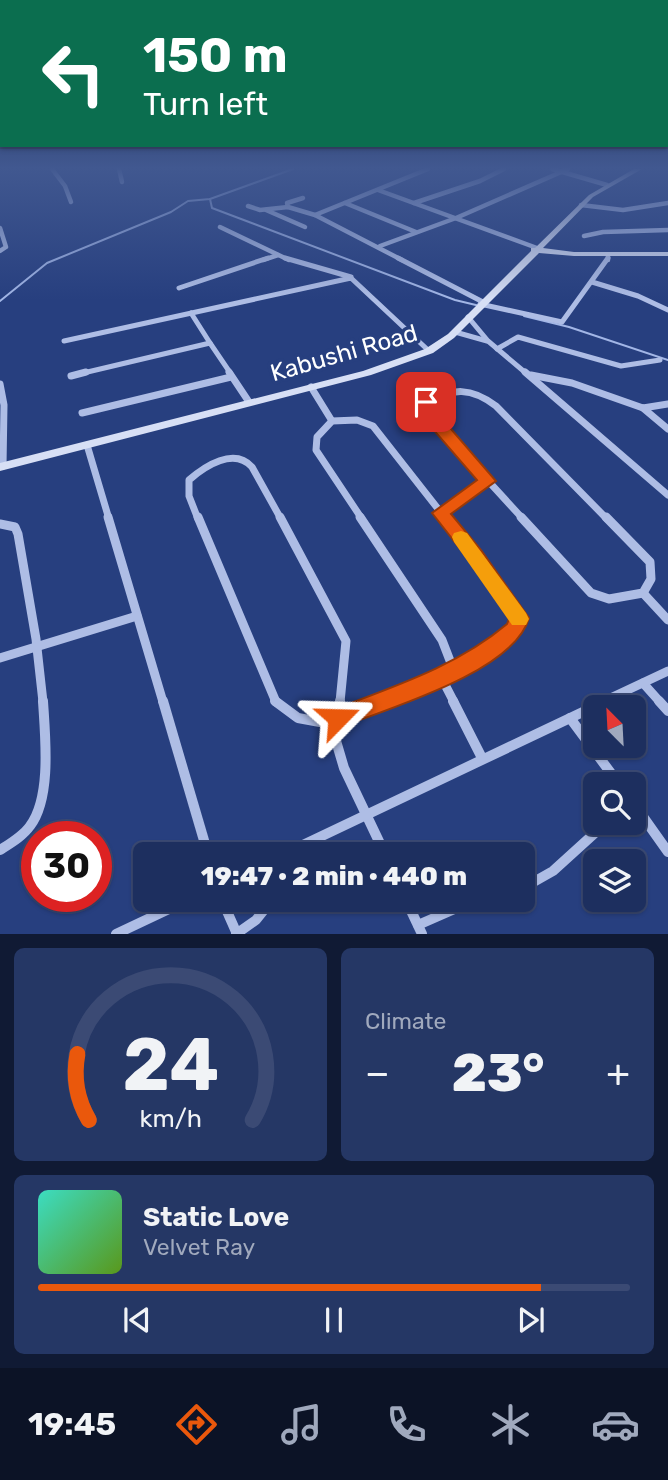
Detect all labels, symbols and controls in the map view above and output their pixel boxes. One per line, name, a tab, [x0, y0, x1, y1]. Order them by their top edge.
text: 150 m	[143, 26, 288, 84]
icon: left	[28, 28, 119, 119]
text: Turn left	[143, 85, 268, 123]
street label: Kabushi Road	[267, 319, 421, 387]
pin	[396, 372, 456, 432]
icon: arrive	[407, 383, 445, 421]
position arrow	[301, 681, 375, 755]
north arrow	[583, 695, 646, 758]
map controls	[583, 695, 646, 912]
button: search	[583, 772, 646, 835]
speed limit sign: 30	[21, 821, 112, 912]
button: layers	[583, 849, 646, 912]
text: 19:47 · 2 min · 440 m	[201, 861, 467, 892]
text: Climate	[365, 1007, 446, 1035]
text: 24	[122, 1023, 219, 1109]
text: 23°	[452, 1042, 544, 1104]
text: −	[365, 1050, 390, 1096]
text: +	[606, 1050, 630, 1096]
text: km/h	[139, 1104, 202, 1133]
text: Static Love	[143, 1202, 289, 1233]
text: Velvet Ray	[143, 1233, 255, 1261]
icon: previous	[118, 1301, 156, 1339]
icon: pause	[315, 1301, 353, 1339]
icon: next	[512, 1301, 550, 1339]
icon: directions	[172, 1400, 221, 1449]
icon: music	[277, 1400, 326, 1449]
icon: phone	[382, 1400, 431, 1449]
icon: climate	[486, 1400, 535, 1449]
icon: car	[591, 1400, 640, 1449]
text: 19:45	[28, 1405, 116, 1443]

